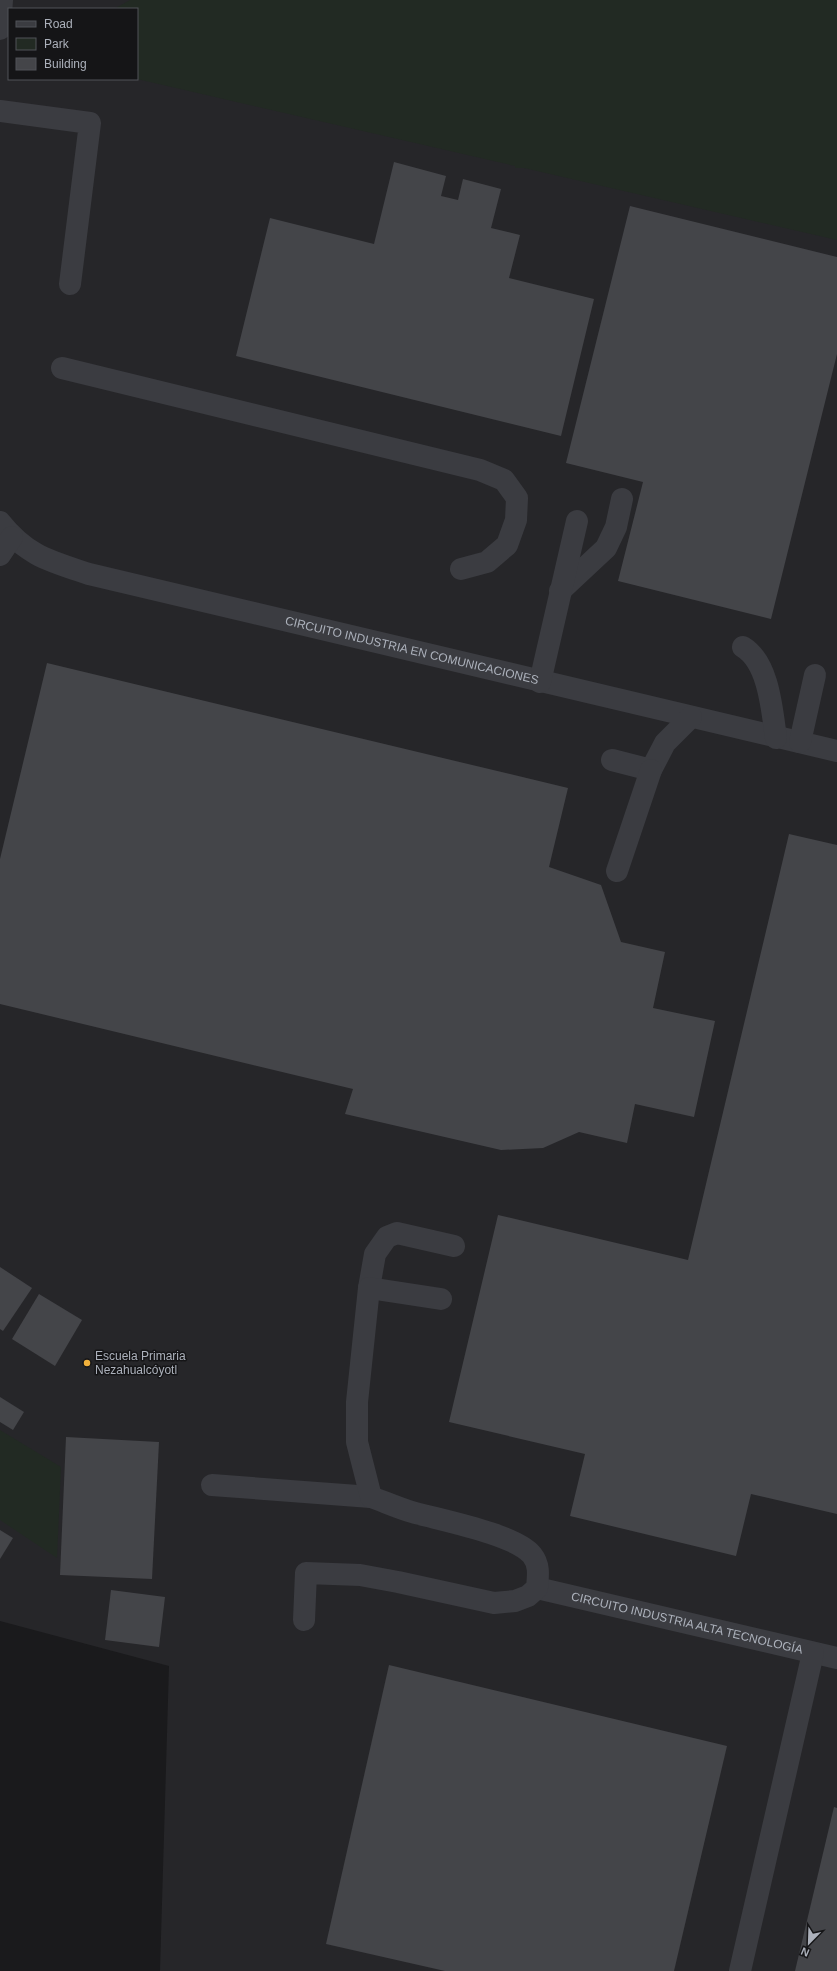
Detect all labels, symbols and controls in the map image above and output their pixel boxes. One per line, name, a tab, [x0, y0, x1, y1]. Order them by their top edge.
legend	[8, 8, 138, 80]
text: Road	[44, 17, 73, 31]
text: Park	[44, 37, 70, 51]
text: Building	[44, 57, 87, 71]
street label: CIRCUITO INDUSTRIA EN COMUNICACIONES	[284, 614, 540, 687]
place label: Escuela Primaria Nezahualcóyotl	[95, 1349, 186, 1377]
marker: Escuela Primaria Nezahualcóyotl	[82, 1358, 92, 1368]
street label: CIRCUITO INDUSTRIA ALTA TECNOLOGÍA	[570, 1589, 804, 1657]
north arrow	[789, 1923, 829, 1963]
text: N	[799, 1945, 811, 1959]

